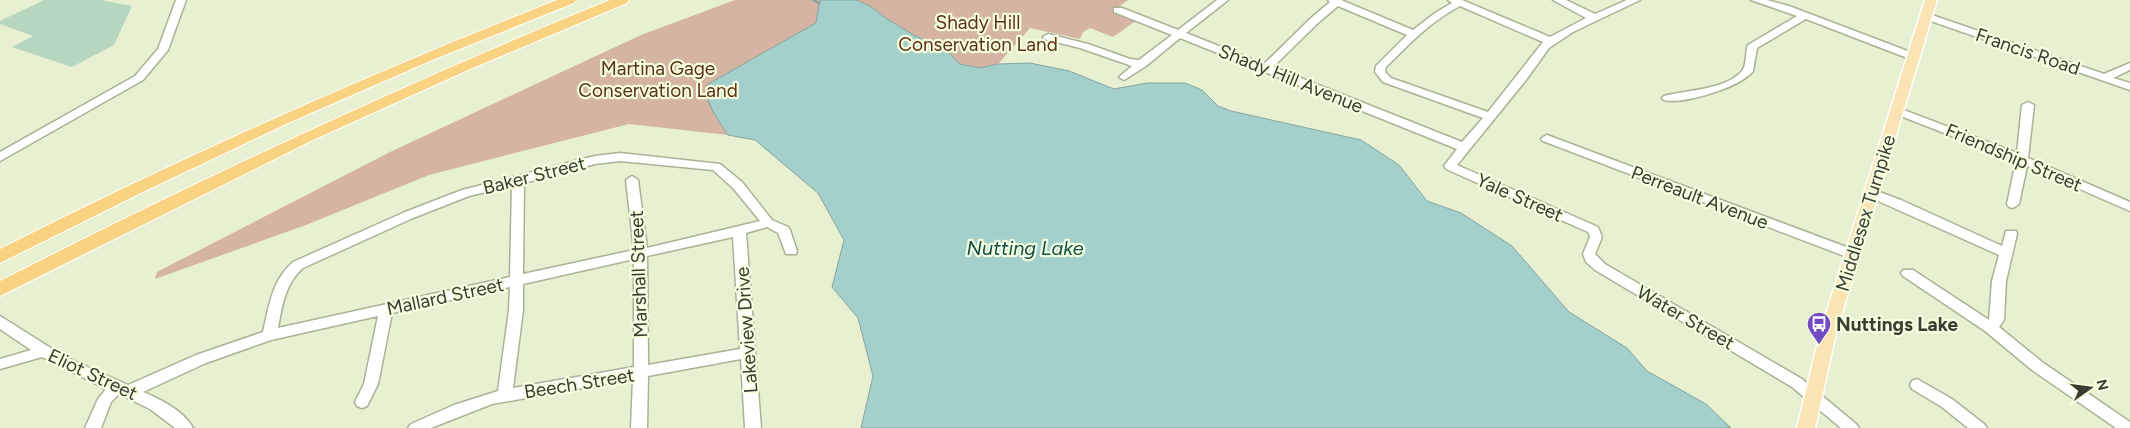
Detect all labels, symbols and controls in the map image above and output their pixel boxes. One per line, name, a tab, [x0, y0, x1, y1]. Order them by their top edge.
park label: Shady Hill Conservation Land	[898, 11, 1058, 56]
street label: Francis Road	[1973, 23, 2083, 80]
street label: Shady Hill Avenue	[1215, 39, 1366, 118]
park label: Martina Gage Conservation Land	[578, 57, 738, 102]
street label: Friendship Street	[1942, 118, 2086, 197]
street label: Middlesex Turnpike	[1831, 132, 1900, 294]
street label: Baker Street	[480, 152, 588, 199]
street label: Perreault Avenue	[1628, 161, 1772, 234]
street label: Yale Street	[1473, 168, 1567, 227]
street label: Marshall Street	[625, 210, 652, 338]
water label: Nutting Lake	[966, 236, 1084, 260]
street label: Lakeview Drive	[731, 266, 762, 394]
street label: Mallard Street	[384, 273, 506, 320]
street label: Water Street	[1633, 280, 1739, 355]
bus stop icon: Nuttings Lake	[1806, 311, 1832, 345]
place label: Nuttings Lake	[1836, 313, 1958, 336]
street label: Eliot Street	[44, 344, 141, 405]
street label: Beech Street	[522, 363, 636, 404]
north arrow	[2065, 363, 2115, 413]
text: N	[2093, 378, 2112, 392]

